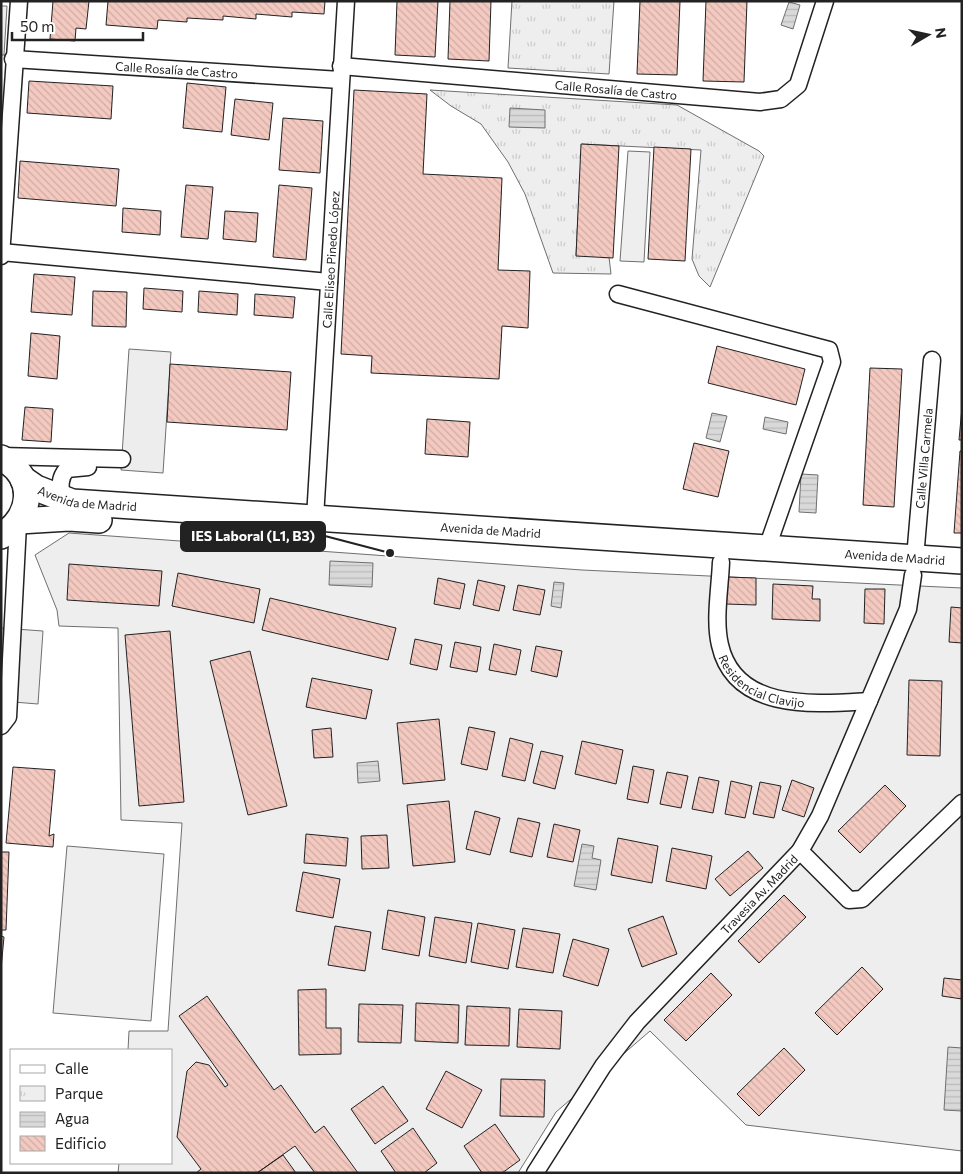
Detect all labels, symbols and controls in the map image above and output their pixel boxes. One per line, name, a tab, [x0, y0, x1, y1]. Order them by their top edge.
scale bar	[12, 10, 144, 42]
north arrow	[903, 10, 953, 60]
text: 50 m	[20, 17, 54, 35]
text: N	[932, 26, 951, 39]
street label: Calle Rosalía de Castro	[115, 59, 238, 80]
street label: Calle Rosalía de Castro	[554, 77, 678, 102]
street label: Calle Eliseo Pinedo López	[319, 190, 342, 329]
street label: Calle Villa Carmela	[912, 408, 935, 509]
street label: Avenida de Madrid	[36, 483, 137, 513]
street label: Avenida de Madrid	[440, 519, 541, 540]
callout: IES Laboral (L1, B3)	[181, 522, 325, 551]
text: IES Laboral (L1, B3)	[191, 527, 315, 544]
street label: Avenida de Madrid	[844, 546, 945, 567]
street label: Residencial Clavijo	[716, 652, 805, 709]
street label: Travesia Av. Madrid	[718, 851, 800, 937]
legend	[10, 1049, 172, 1164]
text: Calle	[55, 1059, 89, 1077]
text: Parque	[55, 1084, 103, 1102]
text: Agua	[55, 1109, 89, 1127]
text: Edificio	[55, 1134, 106, 1152]

